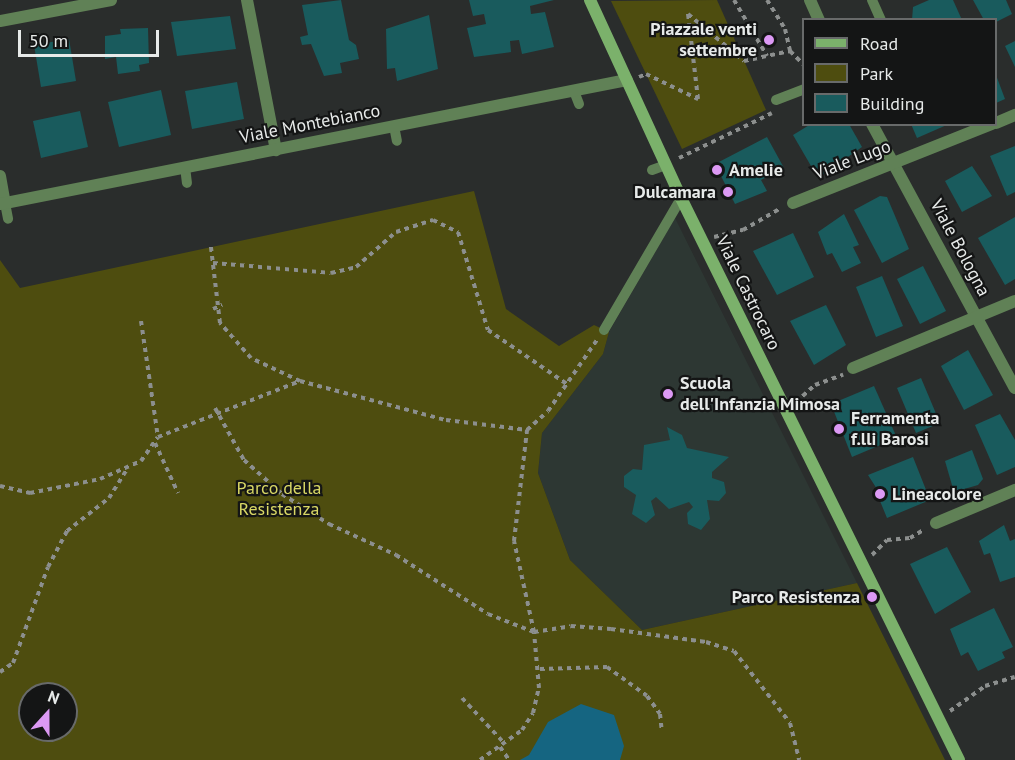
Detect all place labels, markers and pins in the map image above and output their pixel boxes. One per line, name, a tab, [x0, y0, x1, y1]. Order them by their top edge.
place label: Piazzale venti settembre	[650, 19, 757, 62]
marker: Piazzale venti settembre	[762, 33, 776, 47]
place label: Amelie	[729, 159, 783, 181]
marker: Amelie	[710, 163, 724, 177]
place label: Dulcamara	[634, 181, 716, 203]
marker: Dulcamara	[721, 185, 735, 199]
place label: Scuola dell'Infanzia Mimosa	[680, 373, 840, 416]
marker: Scuola dell'Infanzia Mimosa	[661, 387, 675, 401]
place label: Ferramenta f.lli Barosi	[851, 408, 940, 450]
marker: Ferramenta f.lli Barosi	[832, 422, 846, 436]
place label: Lineacolore	[892, 483, 982, 505]
marker: Lineacolore	[873, 487, 887, 501]
place label: Parco Resistenza	[732, 586, 860, 608]
marker: Parco Resistenza	[865, 590, 879, 604]

